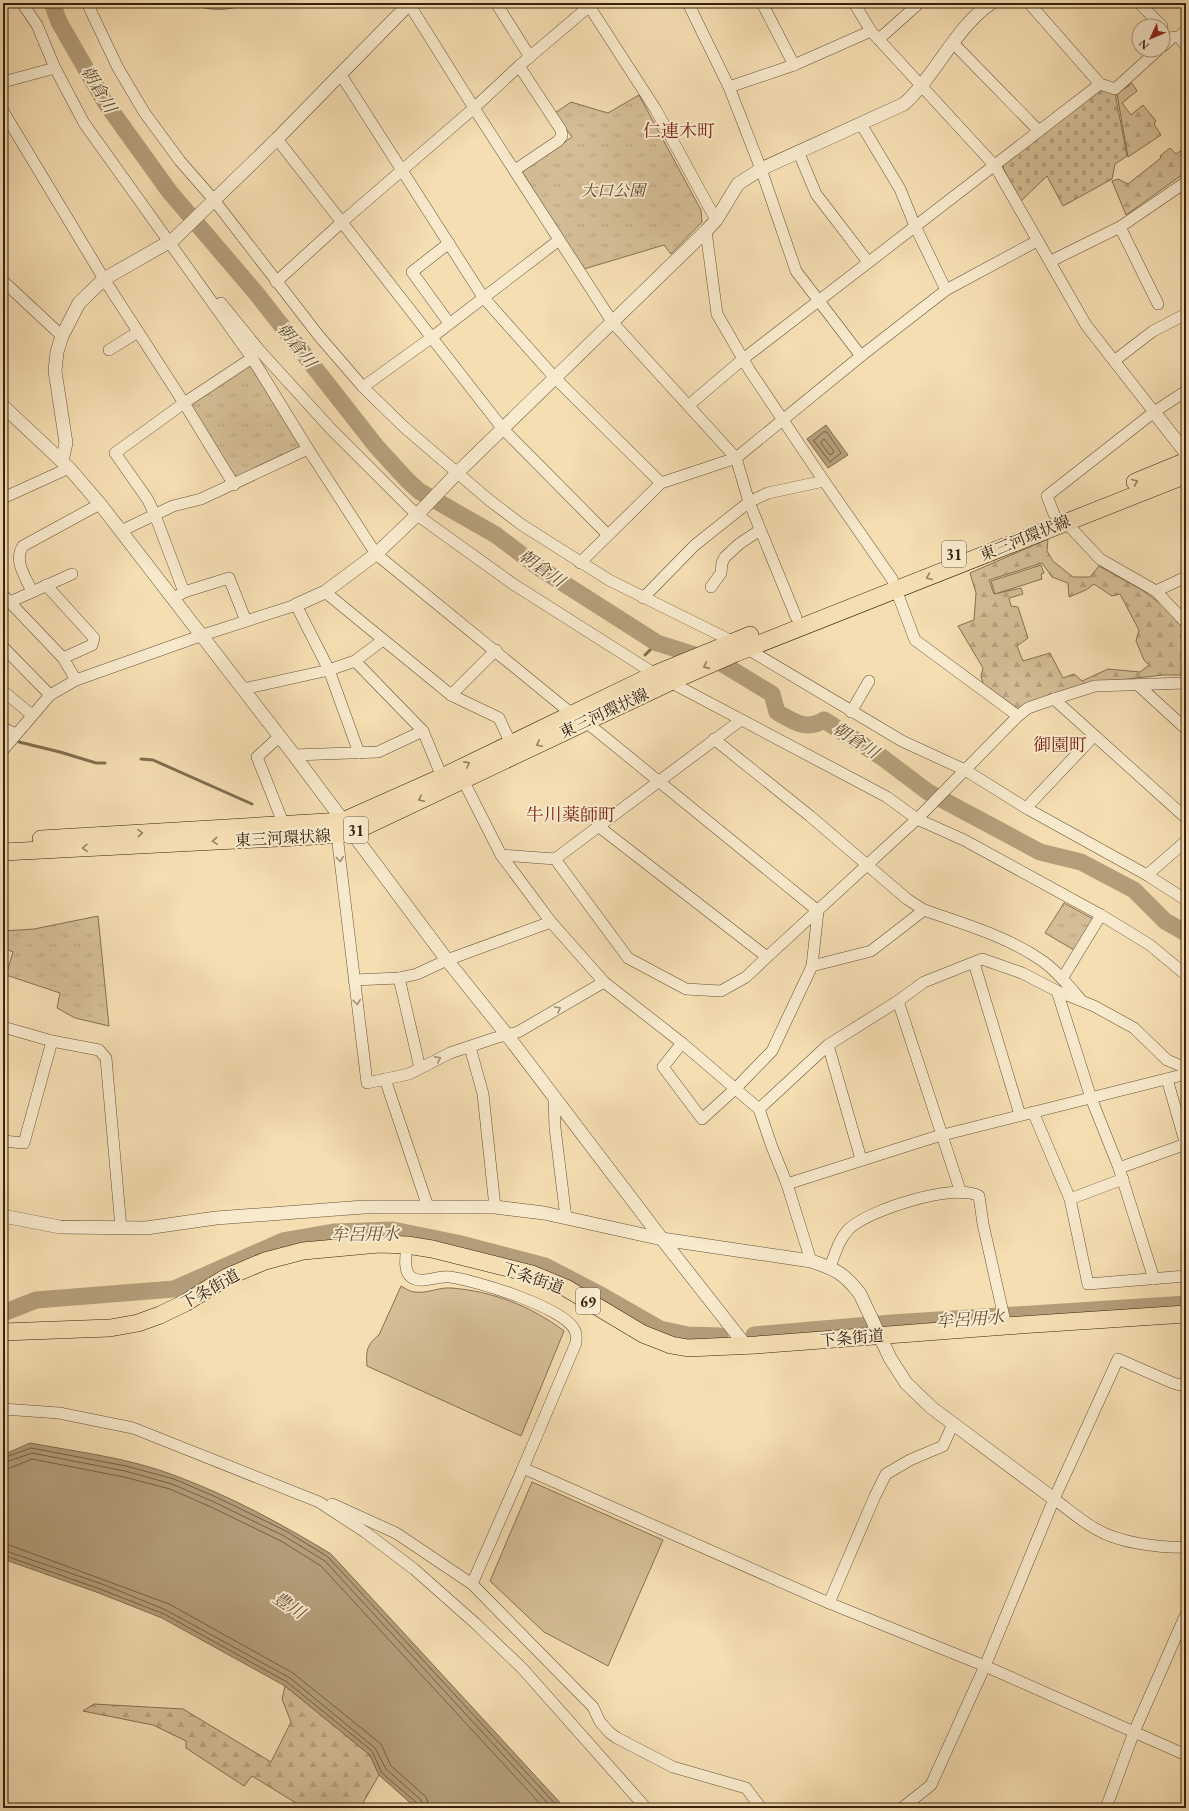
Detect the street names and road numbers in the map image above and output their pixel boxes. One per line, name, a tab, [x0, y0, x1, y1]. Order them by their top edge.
street label: 東三河環状線	[977, 510, 1073, 566]
road number: 31	[942, 541, 966, 567]
street label: 東三河環状線	[556, 683, 652, 743]
road number: 31	[344, 817, 368, 843]
street label: 東三河環状線	[235, 825, 331, 851]
street label: 下条街道	[499, 1258, 567, 1298]
street label: 下条街道	[177, 1264, 243, 1314]
road number: 69	[576, 1288, 600, 1314]
street label: 下条街道	[819, 1325, 885, 1351]

